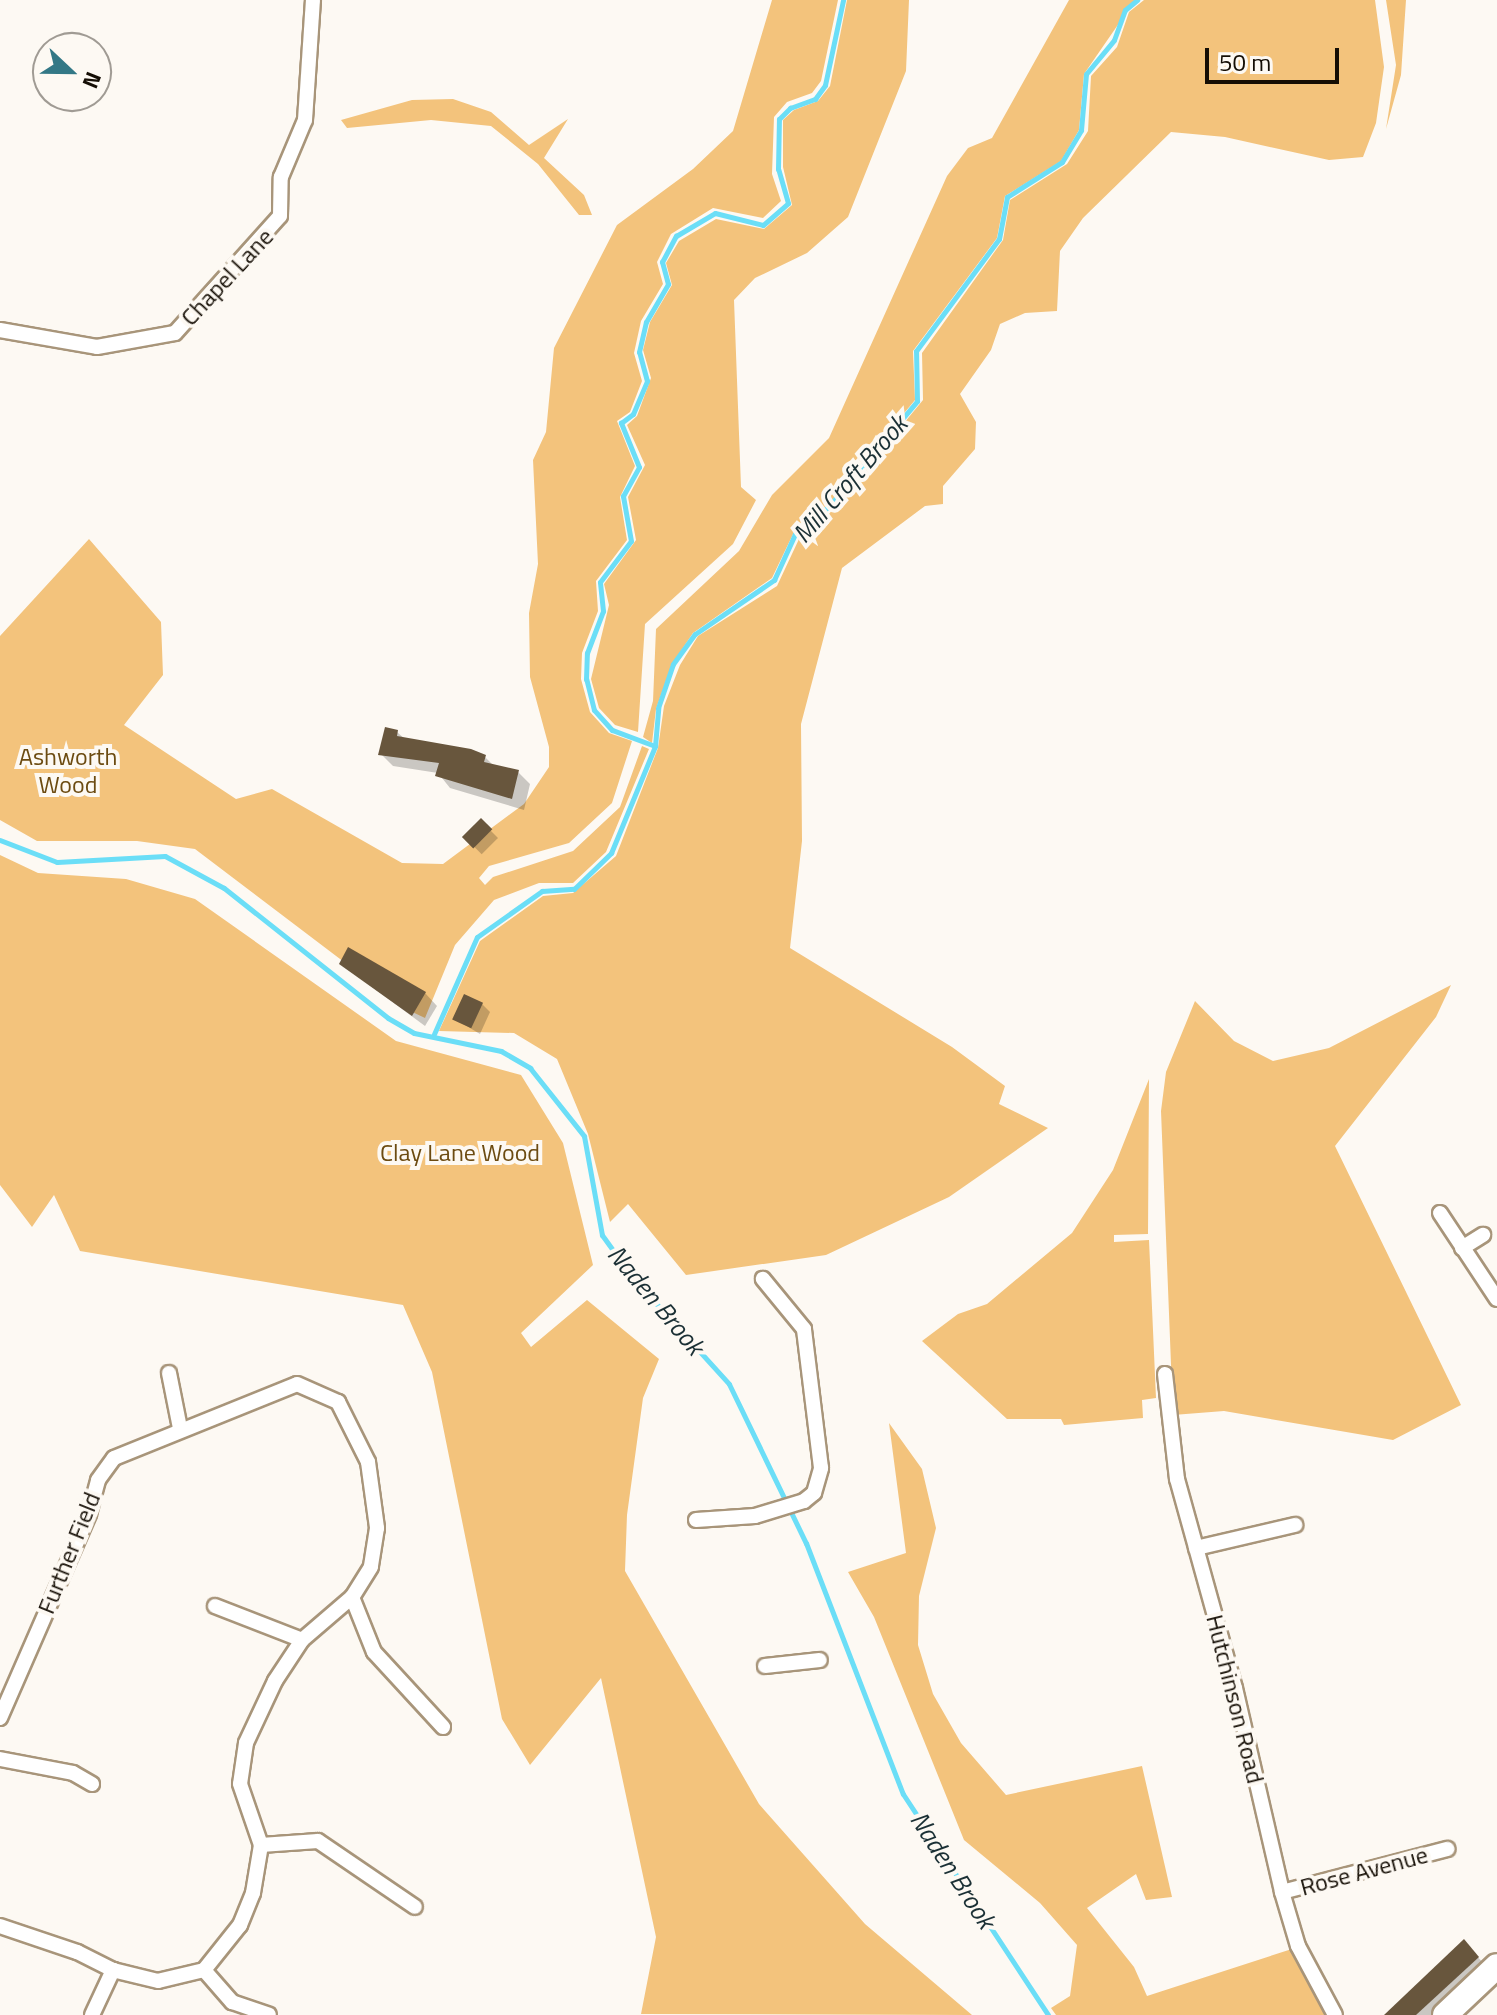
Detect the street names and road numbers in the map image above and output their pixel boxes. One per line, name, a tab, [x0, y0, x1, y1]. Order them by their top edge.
street label: Chapel Lane	[175, 223, 279, 331]
street label: Further Field	[32, 1488, 106, 1618]
street label: Hutchinson Road	[1200, 1612, 1270, 1786]
street label: Rose Avenue	[1297, 1840, 1431, 1902]

